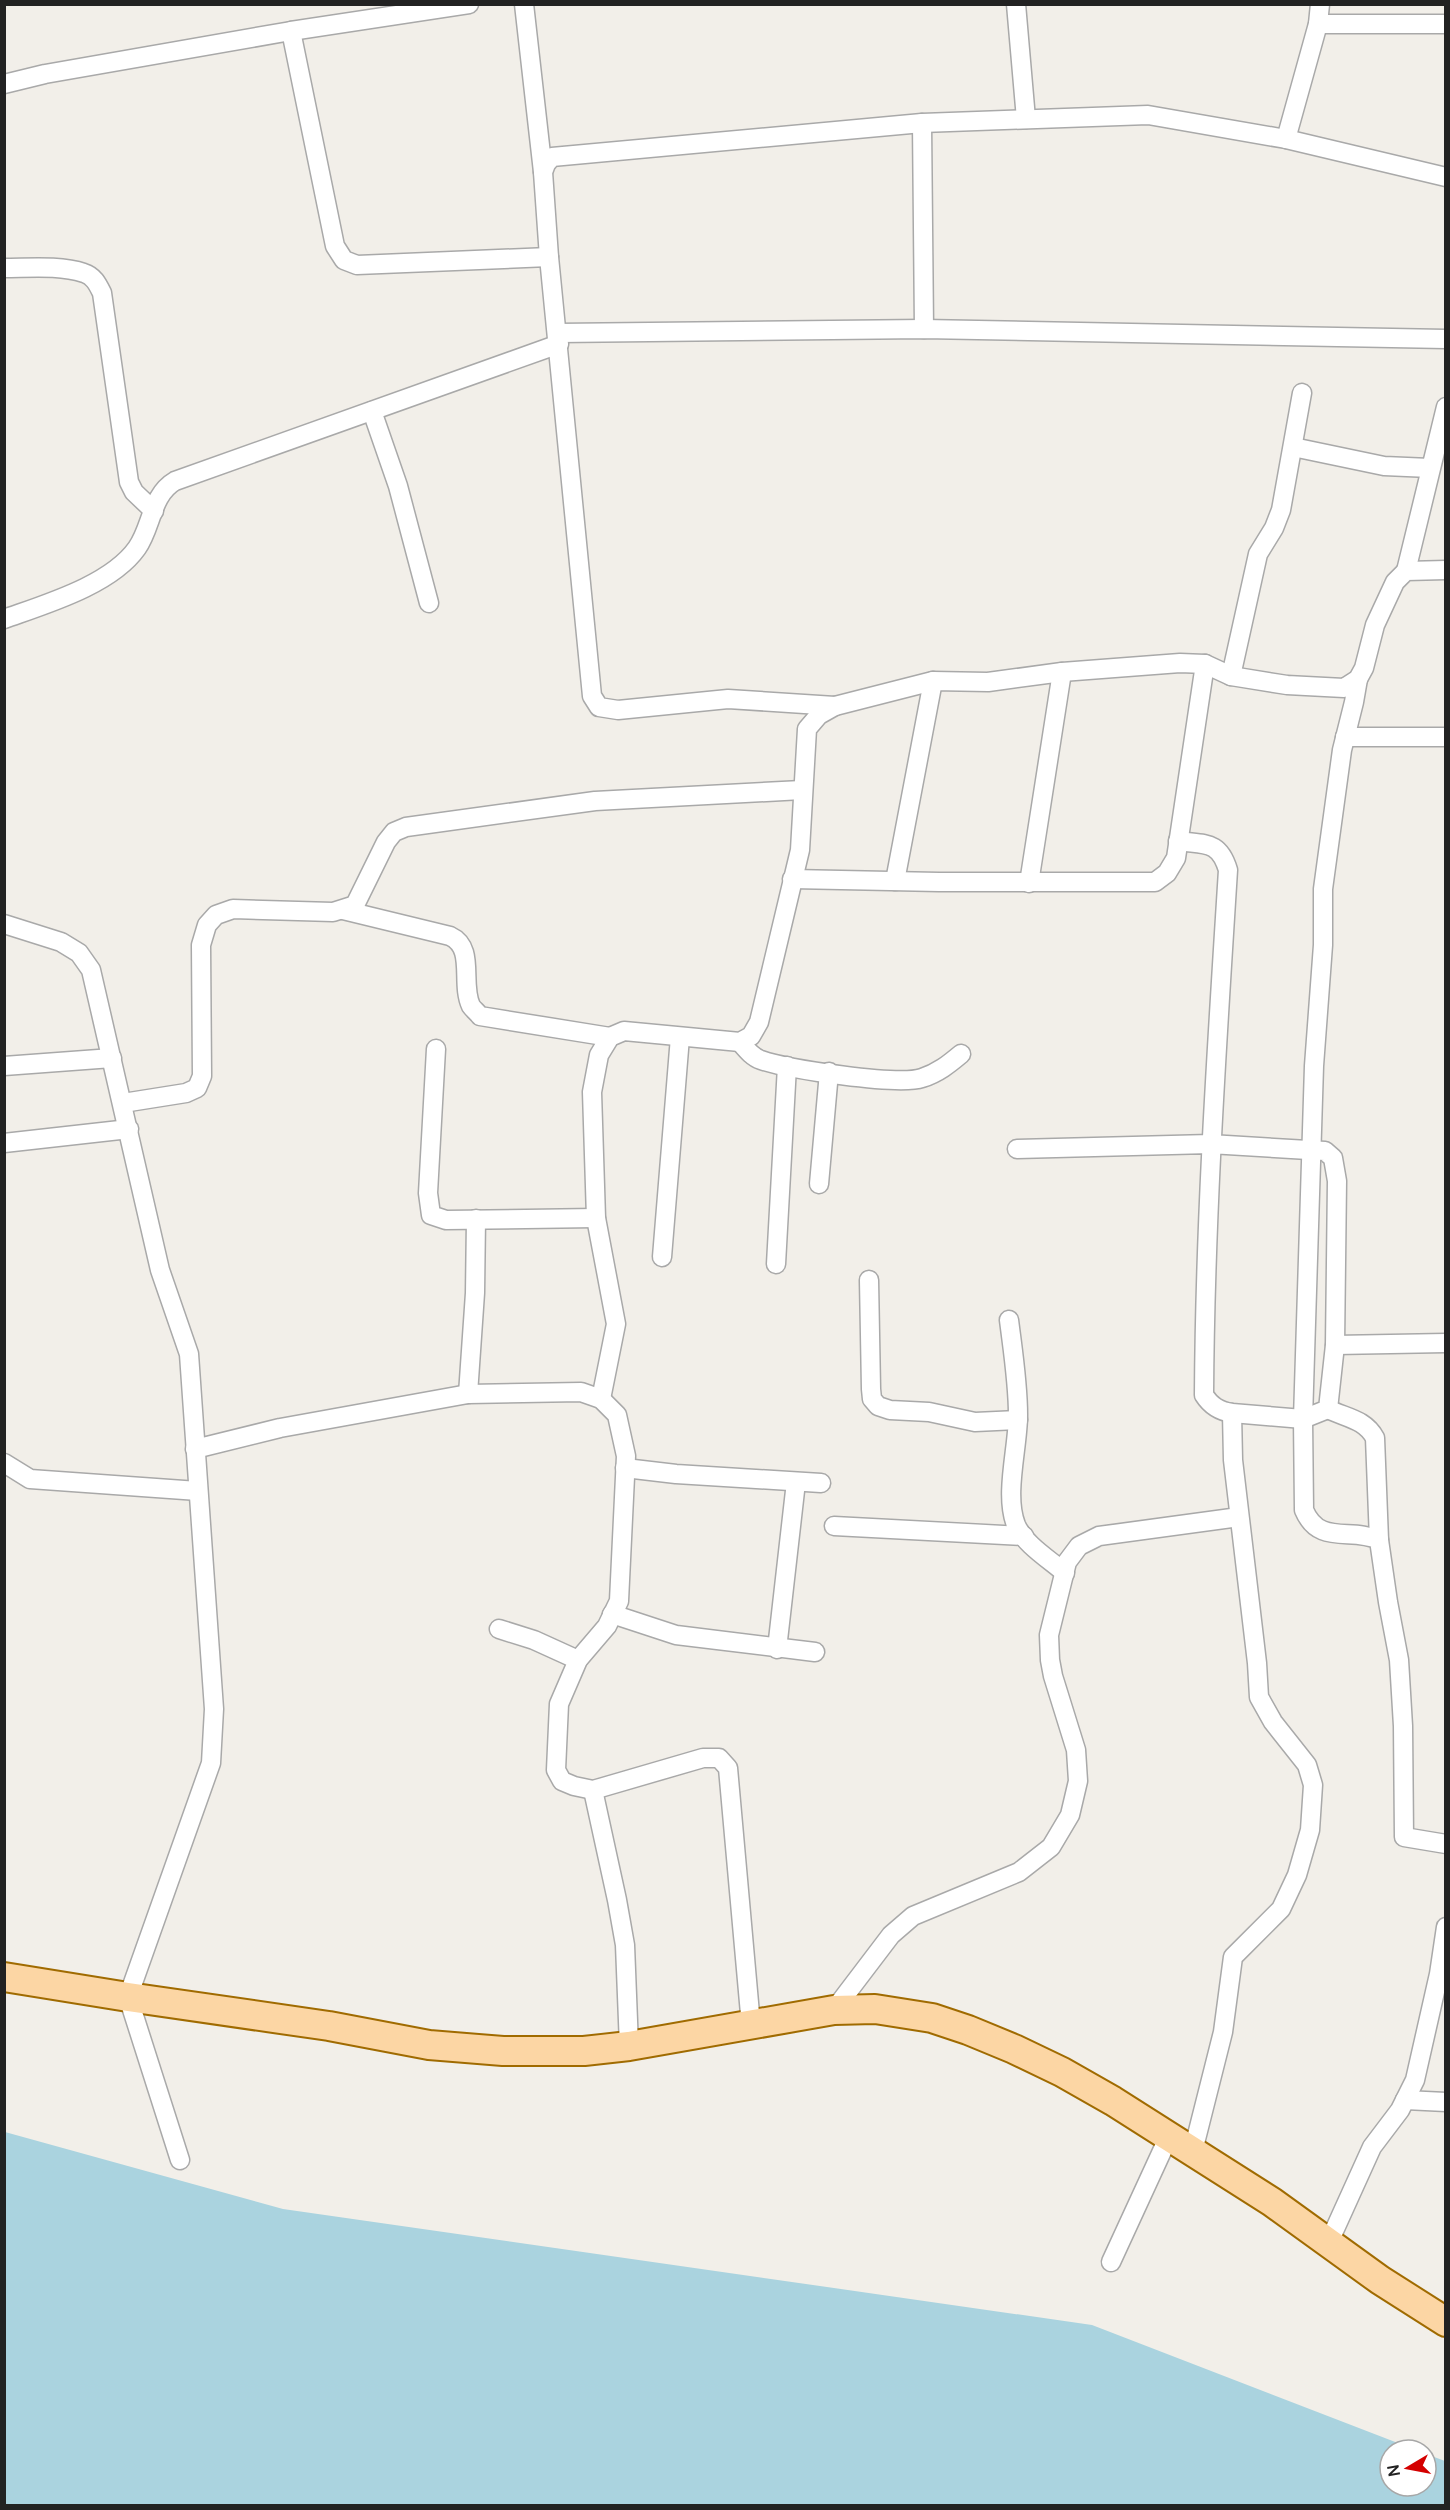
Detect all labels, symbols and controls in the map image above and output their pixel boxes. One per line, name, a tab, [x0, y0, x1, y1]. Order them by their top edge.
north arrow	[1378, 2438, 1438, 2498]
text: N	[1381, 2463, 1405, 2478]

